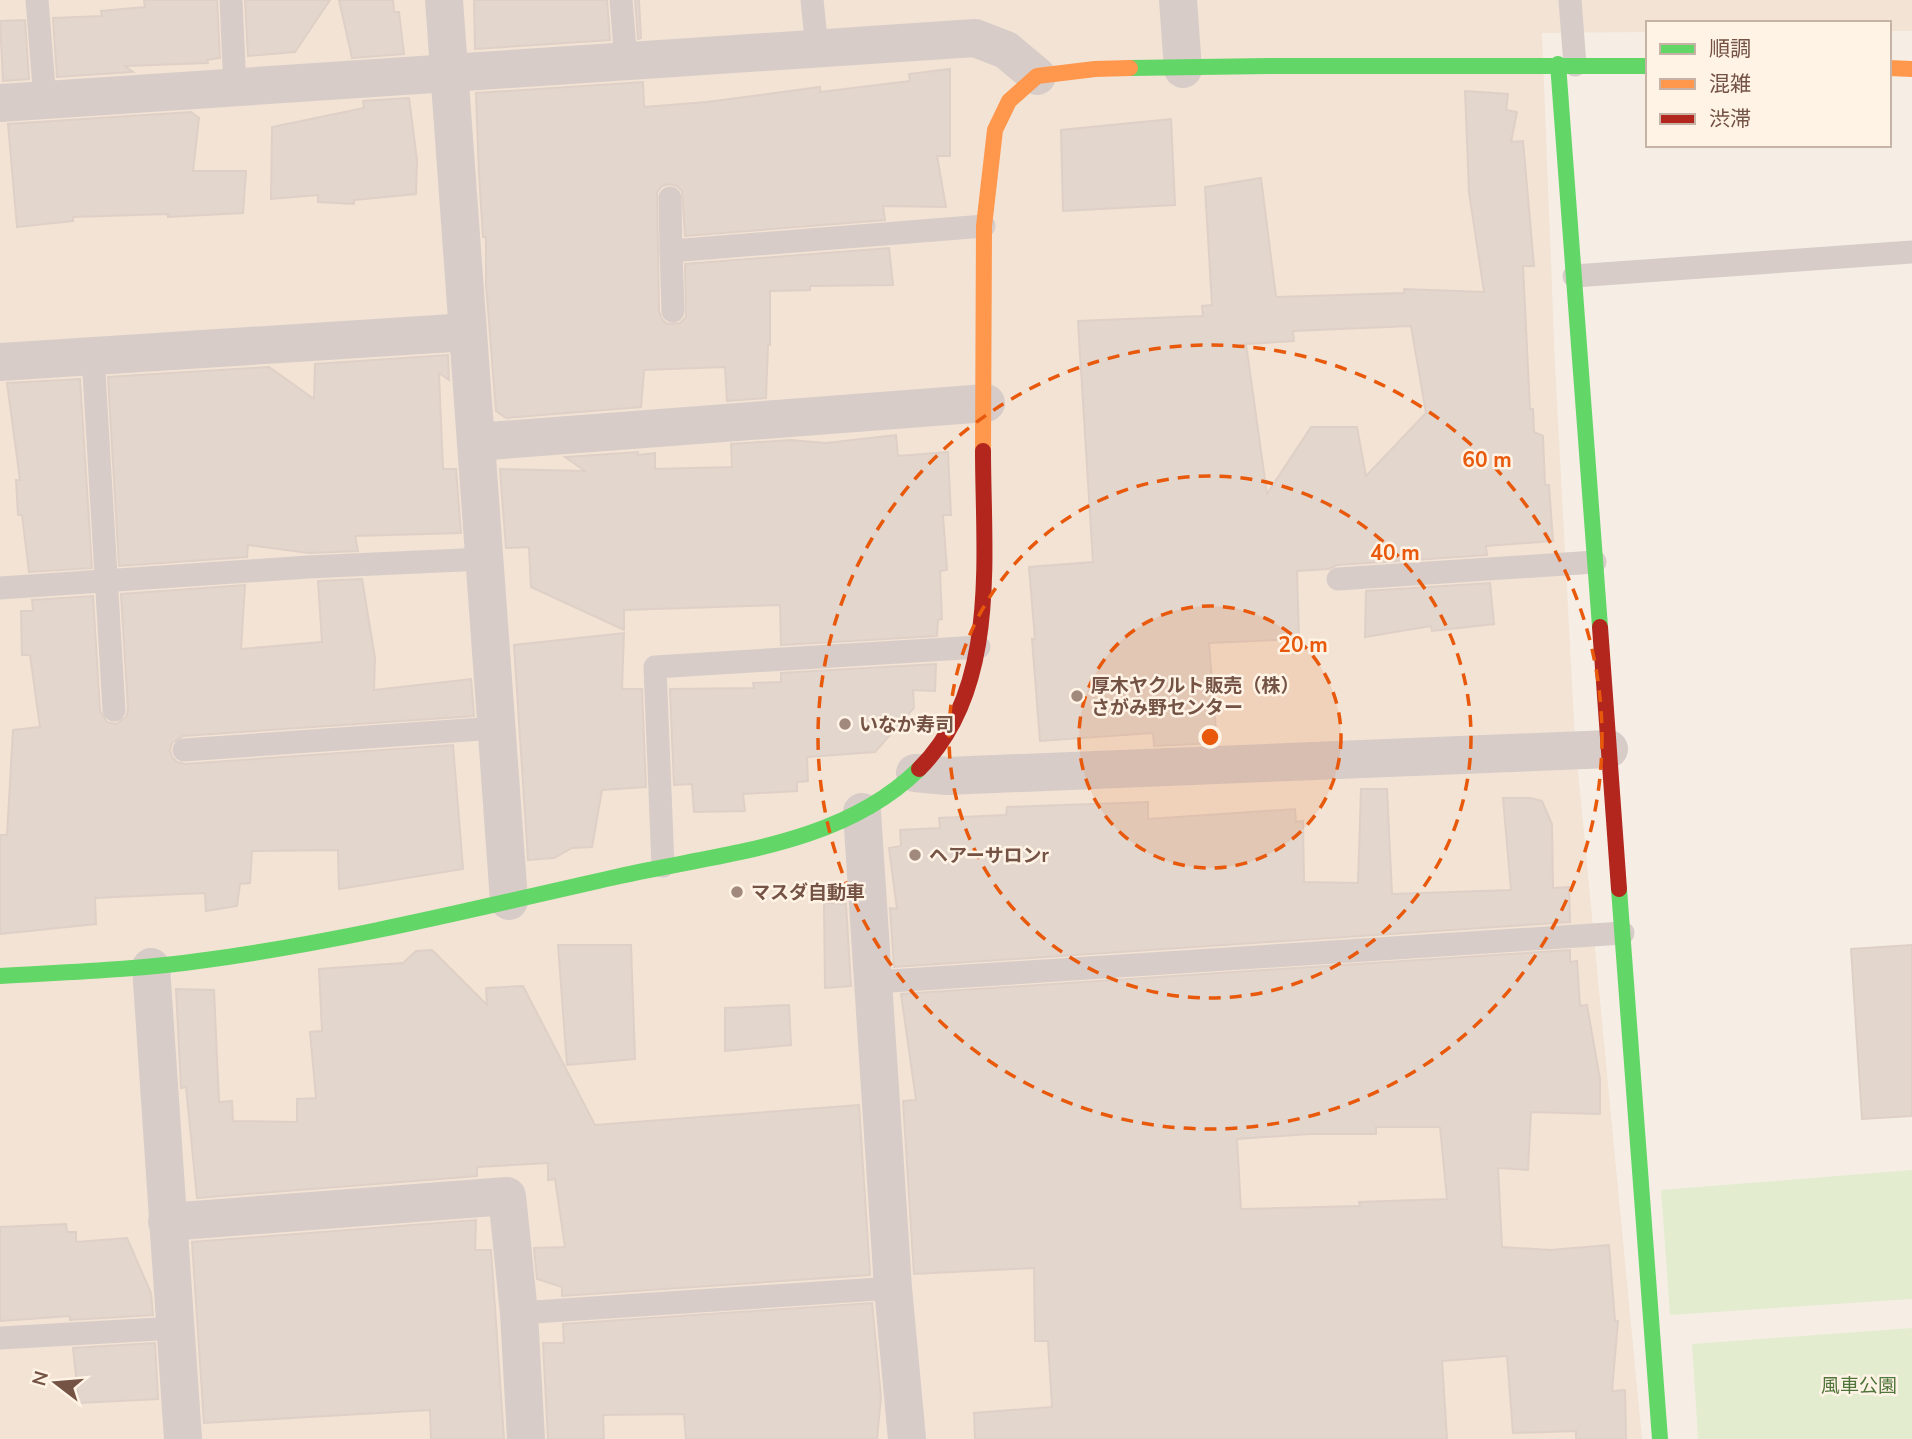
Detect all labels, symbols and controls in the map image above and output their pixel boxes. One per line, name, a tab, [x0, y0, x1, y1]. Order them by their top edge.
legend	[1646, 21, 1891, 147]
text: 順調	[1709, 35, 1751, 63]
text: 混雑	[1709, 70, 1751, 98]
text: 渋滞	[1709, 105, 1751, 133]
text: 60 m	[1462, 446, 1512, 474]
text: 40 m	[1370, 539, 1420, 567]
text: 20 m	[1278, 631, 1328, 659]
place label: 厚木ヤクルト販売（株） さがみ野センター	[1091, 673, 1299, 721]
marker: 厚木ヤクルト販売（株） さがみ野センター	[1069, 688, 1085, 704]
place label: いなか寿司	[859, 712, 954, 738]
marker: いなか寿司	[837, 716, 853, 732]
centre of rings	[1198, 725, 1222, 749]
place label: ヘアーサロンr	[929, 843, 1049, 869]
marker: ヘアーサロンr	[907, 847, 923, 863]
place label: マスダ自動車	[751, 880, 865, 906]
marker: マスダ自動車	[729, 884, 745, 900]
north arrow	[21, 1348, 91, 1418]
text: N	[26, 1368, 55, 1389]
park label: 風車公園	[1821, 1373, 1897, 1399]

